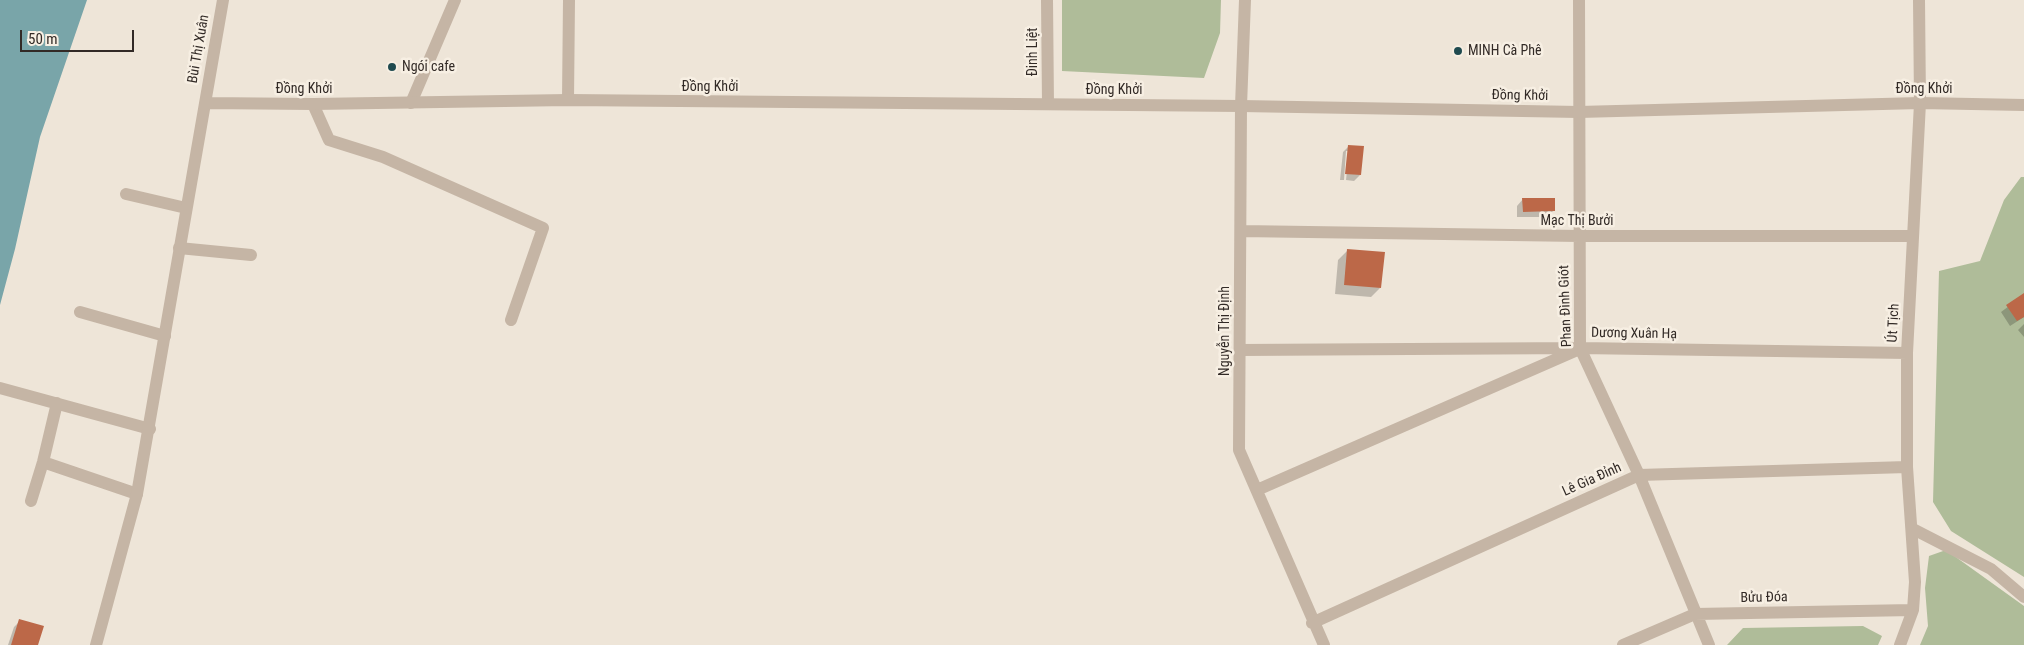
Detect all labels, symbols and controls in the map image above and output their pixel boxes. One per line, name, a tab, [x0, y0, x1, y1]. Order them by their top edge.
street label: Bùi Thị Xuân	[185, 13, 213, 85]
scale bar	[22, 20, 136, 52]
street label: Đinh Liệt	[1025, 28, 1041, 76]
text: 50 m	[28, 30, 58, 48]
place label: MINH Cà Phê	[1468, 43, 1542, 59]
marker: MINH Cà Phê	[1452, 45, 1464, 57]
place label: Ngói cafe	[402, 59, 455, 75]
marker: Ngói cafe	[386, 61, 398, 73]
street label: Đồng Khởi	[682, 79, 738, 95]
street label: Đồng Khởi	[276, 81, 332, 97]
street label: Đồng Khởi	[1896, 81, 1952, 97]
street label: Đồng Khởi	[1086, 82, 1142, 98]
street label: Đồng Khởi	[1491, 87, 1549, 105]
street label: Mạc Thị Bưởi	[1540, 213, 1614, 229]
street label: Phan Đình Giót	[1556, 265, 1576, 347]
street label: Nguyễn Thị Định	[1217, 286, 1233, 376]
street label: Út Tịch	[1885, 303, 1903, 343]
street label: Dương Xuân Hạ	[1591, 325, 1677, 343]
street label: Lê Gia Đỉnh	[1560, 460, 1624, 500]
street label: Bửu Đóa	[1740, 589, 1788, 607]

